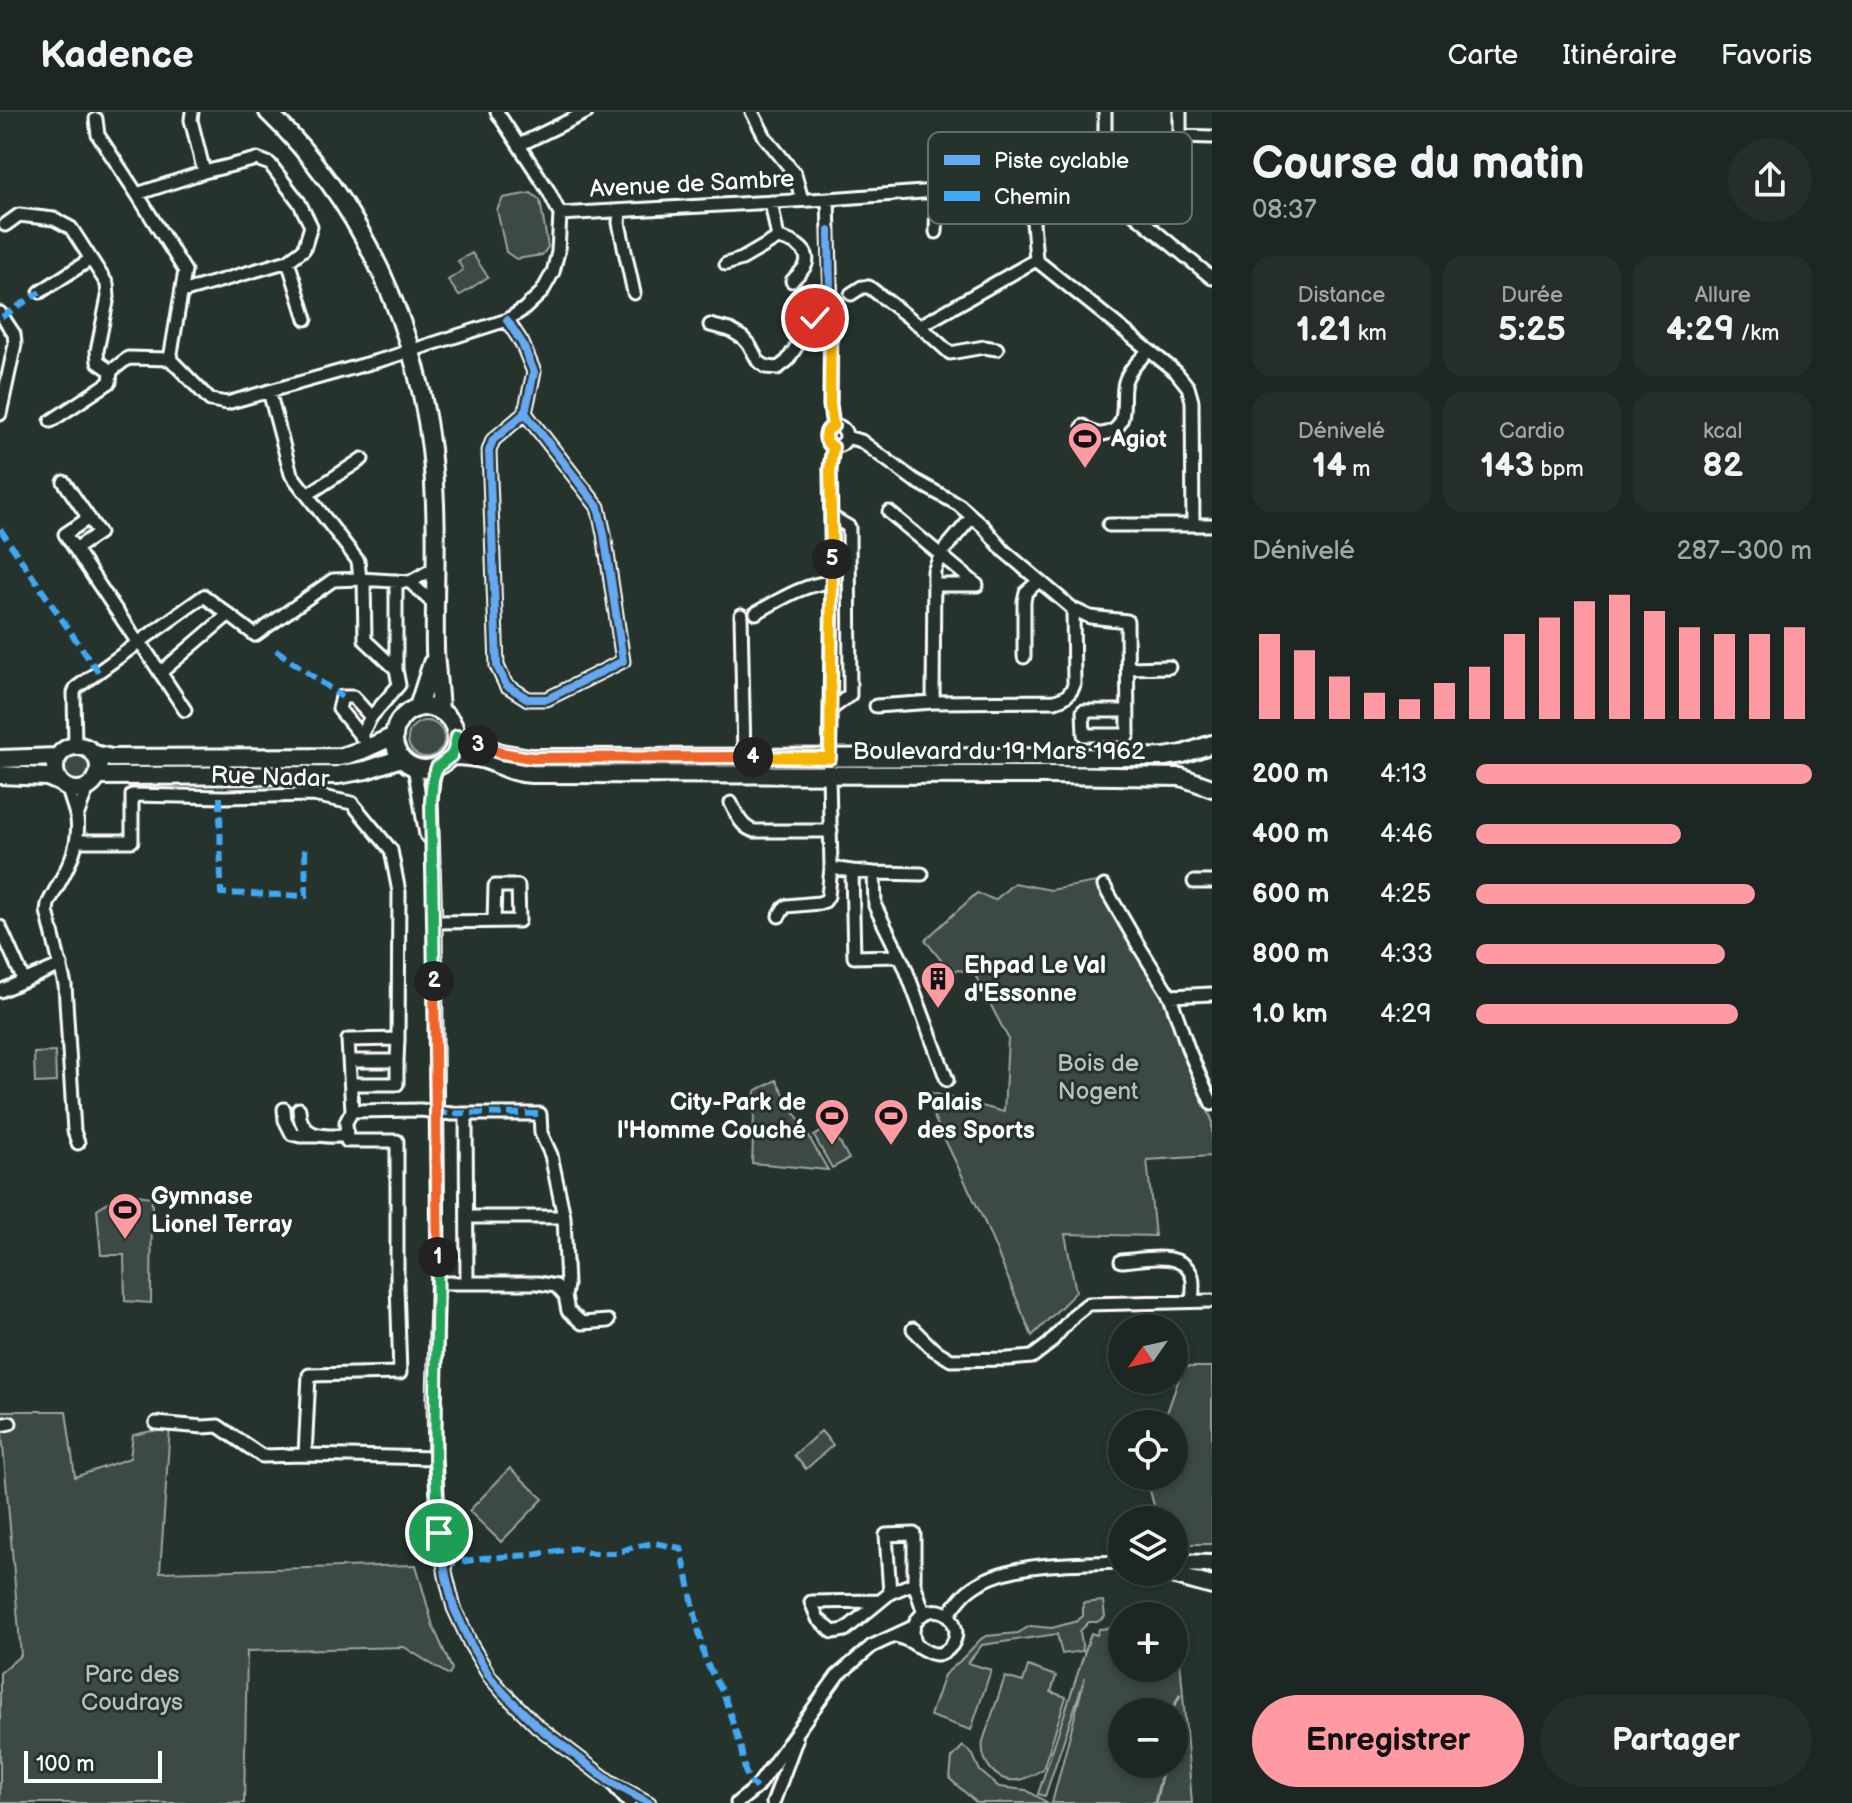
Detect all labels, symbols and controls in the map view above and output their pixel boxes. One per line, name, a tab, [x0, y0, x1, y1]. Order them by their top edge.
text: Kadence	[40, 33, 194, 78]
text: Carte	[1448, 39, 1518, 72]
text: Itinéraire	[1562, 39, 1677, 72]
text: Favoris	[1721, 39, 1812, 72]
legend	[928, 132, 1192, 224]
text: Course du matin	[1252, 138, 1584, 191]
button: share	[1728, 138, 1812, 222]
text: Piste cyclable	[994, 148, 1129, 175]
street label: Avenue de Sambre	[589, 164, 795, 204]
text: Chemin	[994, 184, 1071, 211]
text: 08:37	[1252, 195, 1316, 226]
text: Distance	[1297, 282, 1385, 309]
text: Durée	[1501, 282, 1563, 309]
text: Allure	[1695, 282, 1751, 309]
pin	[781, 284, 849, 352]
icon: check	[793, 296, 837, 340]
text: 1.21	[1296, 309, 1352, 350]
text: 5:25	[1498, 309, 1566, 350]
text: 4:29	[1666, 309, 1734, 350]
text: km	[1352, 320, 1387, 347]
text: /km	[1734, 320, 1779, 347]
text: Dénivelé	[1298, 418, 1385, 445]
text: Cardio	[1499, 418, 1565, 445]
text: kcal	[1703, 418, 1742, 445]
sports icon: Agiot	[1066, 420, 1104, 470]
place label: Agiot	[1110, 425, 1167, 454]
text: 14	[1312, 445, 1346, 486]
text: 143	[1480, 445, 1534, 486]
text: 82	[1702, 445, 1743, 486]
text: m	[1346, 456, 1371, 483]
text: bpm	[1534, 456, 1584, 483]
text: Dénivelé	[1252, 536, 1355, 567]
text: 287–300 m	[1677, 536, 1812, 567]
pin: 5	[812, 539, 852, 579]
text: 5	[826, 545, 838, 572]
pin: 3	[458, 725, 498, 765]
text: 3	[472, 731, 484, 758]
pin: 4	[733, 737, 773, 777]
street label: Boulevard du 19 Mars 1962	[853, 737, 1145, 766]
text: 4	[747, 743, 759, 770]
text: 200 m	[1252, 759, 1329, 790]
text: 4:13	[1380, 759, 1427, 790]
street label: Rue Nadar	[210, 760, 330, 794]
text: 400 m	[1252, 819, 1329, 850]
text: 4:46	[1380, 819, 1433, 850]
text: 600 m	[1252, 879, 1329, 910]
text: 4:25	[1380, 879, 1431, 910]
text: 800 m	[1252, 939, 1329, 970]
text: 4:33	[1380, 939, 1433, 970]
place label: Ehpad Le Val d'Essonne	[964, 951, 1106, 1008]
building icon: Ehpad Le Val d'Essonne	[919, 960, 957, 1010]
pin: 2	[414, 961, 454, 1001]
text: 2	[427, 967, 441, 994]
text: 1.0 km	[1252, 999, 1328, 1030]
text: 4:29	[1380, 999, 1431, 1030]
park label: Bois de Nogent	[1057, 1049, 1139, 1106]
place label: City-Park de l'Homme Couché	[617, 1088, 806, 1145]
place label: Palais des Sports	[917, 1088, 1035, 1145]
sports icon: City-Park de l'Homme Couché	[813, 1097, 851, 1147]
sports icon: Palais des Sports	[872, 1097, 910, 1147]
place label: Gymnase Lionel Terray	[151, 1182, 292, 1239]
sports icon: Gymnase Lionel Terray	[106, 1191, 144, 1241]
pin: 1	[418, 1237, 458, 1277]
text: 1	[433, 1243, 443, 1270]
north arrow	[1108, 1314, 1188, 1394]
map controls	[1108, 1314, 1188, 1778]
button: locate	[1108, 1410, 1188, 1490]
pin	[405, 1499, 473, 1567]
button: layers	[1108, 1506, 1188, 1586]
icon: arrive	[417, 1511, 461, 1555]
button: +	[1108, 1602, 1188, 1682]
park label: Parc des Coudrays	[81, 1660, 183, 1717]
button: Enregistrer	[1252, 1695, 1524, 1787]
button: Partager	[1540, 1695, 1812, 1787]
button: −	[1108, 1698, 1188, 1778]
scale bar	[24, 1747, 162, 1783]
text: 100 m	[36, 1751, 95, 1778]

